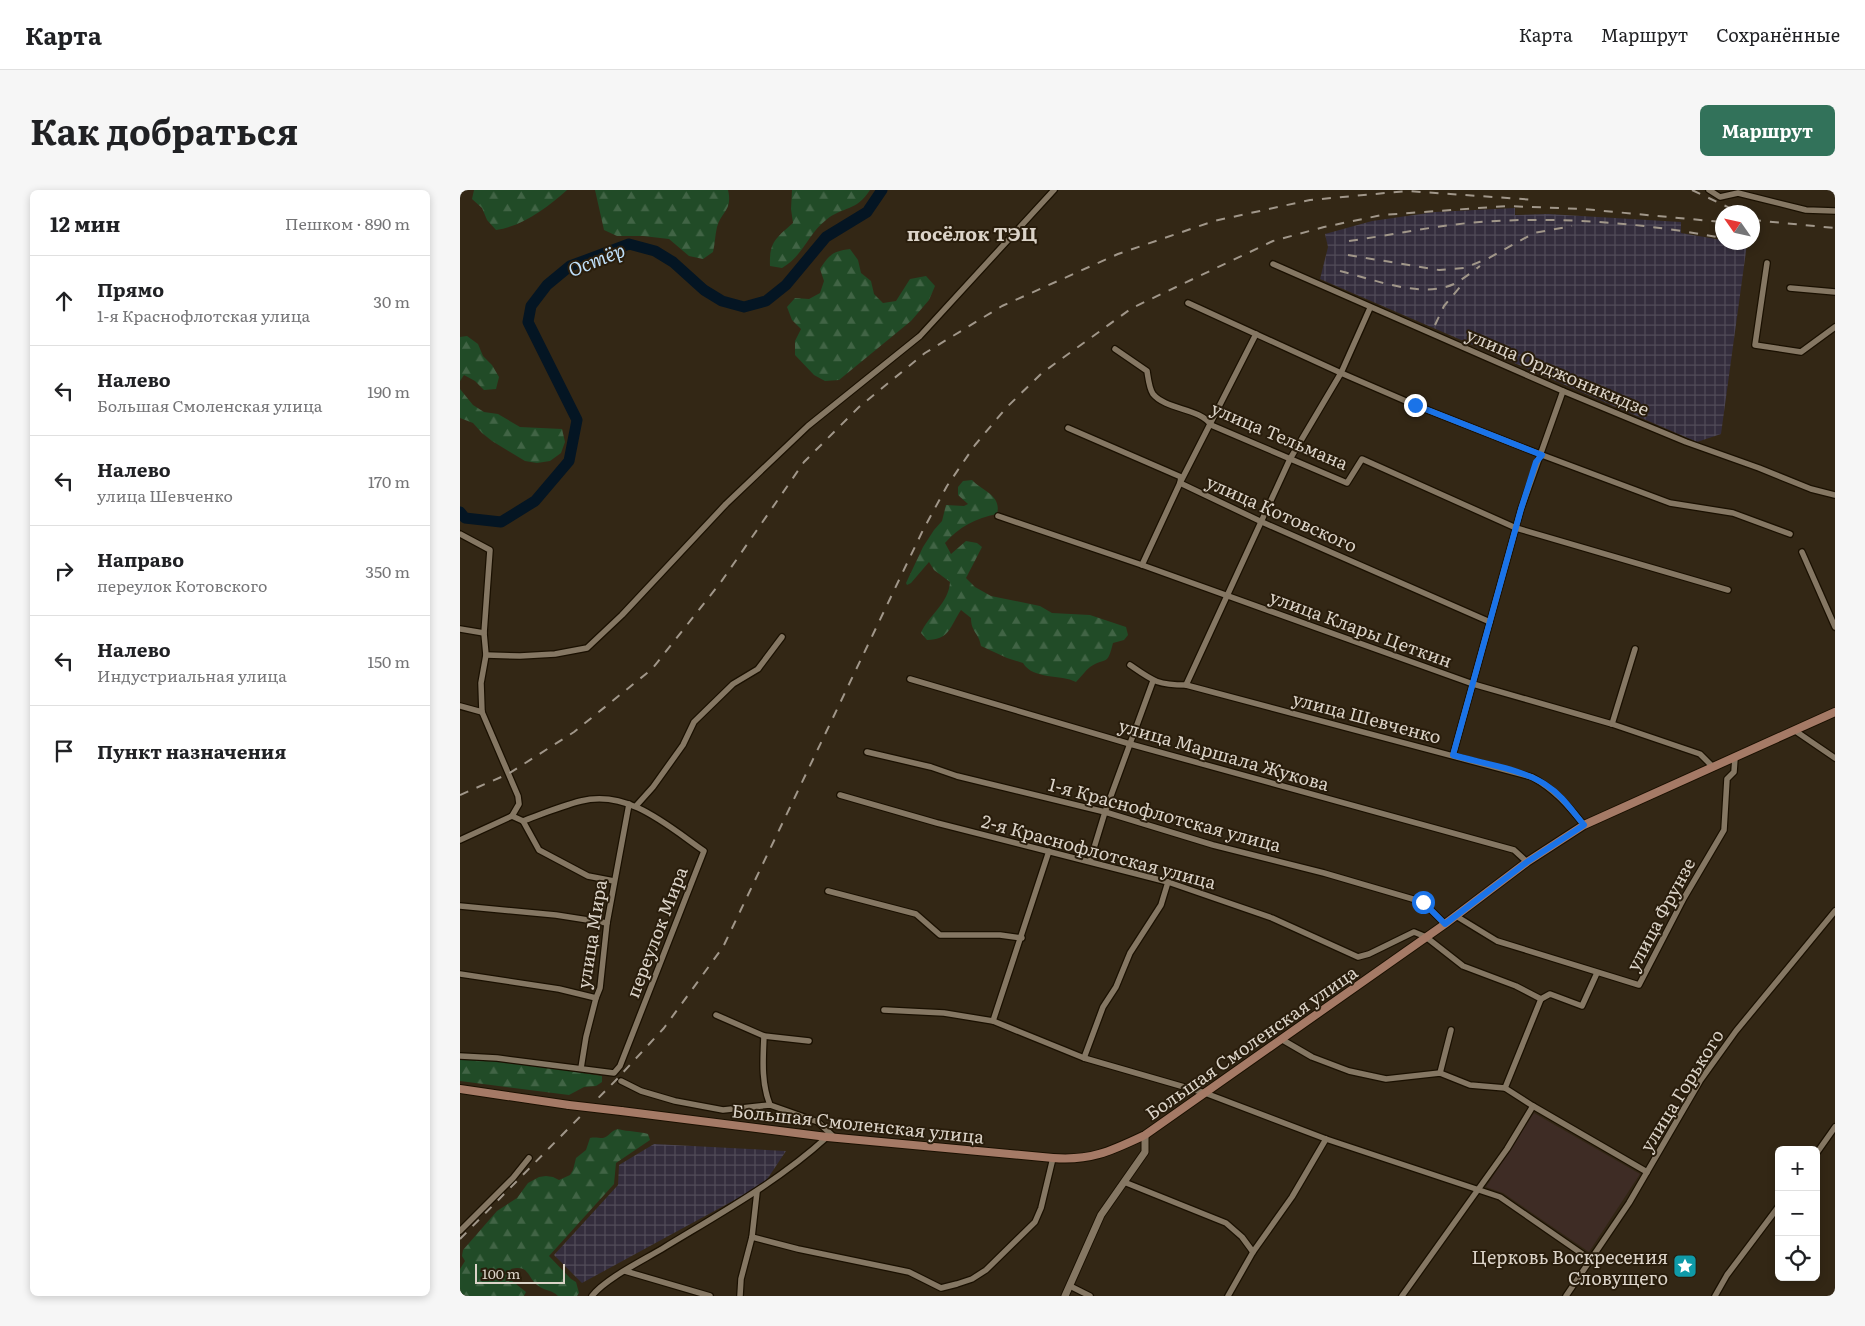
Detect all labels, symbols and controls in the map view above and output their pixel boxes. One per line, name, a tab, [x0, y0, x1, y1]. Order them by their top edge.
text: Карта	[25, 17, 102, 52]
text: Карта	[1519, 21, 1573, 48]
text: Маршрут	[1601, 21, 1688, 48]
text: Сохранённые	[1716, 21, 1840, 48]
text: Как добраться	[30, 104, 298, 156]
button: Маршрут	[1700, 105, 1835, 156]
north arrow	[1715, 205, 1760, 250]
text: 12 мин	[50, 207, 120, 238]
text: Пешком · 890 m	[285, 211, 410, 235]
district label: посёлок ТЭЦ	[907, 219, 1037, 247]
water label: Остёр	[563, 235, 629, 283]
text: Прямо	[97, 275, 164, 303]
icon: ahead	[50, 287, 78, 315]
text: 30 m	[373, 289, 410, 313]
text: 1-я Краснофлотская улица	[97, 303, 310, 327]
street label: улица Орджоникидзе	[1462, 320, 1654, 422]
text: Налево	[97, 365, 171, 393]
icon: left	[50, 377, 78, 405]
text: 190 m	[367, 379, 410, 403]
text: Большая Смоленская улица	[97, 393, 322, 417]
street label: улица Тельмана	[1207, 394, 1353, 476]
route end	[1404, 394, 1427, 417]
text: Налево	[97, 455, 171, 483]
icon: left	[50, 467, 78, 495]
street label: улица Котовского	[1202, 468, 1362, 558]
text: 170 m	[368, 469, 410, 493]
text: улица Шевченко	[97, 483, 233, 507]
text: Направо	[97, 545, 184, 573]
icon: right	[50, 557, 78, 585]
text: 350 m	[365, 559, 410, 583]
text: переулок Котовского	[97, 573, 267, 597]
street label: улица Клары Цеткин	[1266, 582, 1456, 674]
text: Налево	[97, 635, 171, 663]
icon: left	[50, 647, 78, 675]
text: 150 m	[367, 649, 410, 673]
text: Индустриальная улица	[97, 663, 287, 687]
street label: улица Шевченко	[1290, 684, 1444, 750]
street label: улица Маршала Жукова	[1115, 711, 1333, 797]
icon: arrive	[50, 737, 78, 765]
text: Пункт назначения	[97, 737, 286, 765]
street label: 1-я Краснофлотская улица	[1046, 770, 1285, 858]
street label: 2-я Краснофлотская улица	[979, 807, 1219, 895]
street label: улица Фрунзе	[1619, 852, 1701, 976]
street label: переулок Мира	[619, 862, 694, 1002]
street label: улица Мира	[569, 877, 613, 990]
route start	[1412, 891, 1435, 914]
street label: Большая Смоленская улица	[1139, 958, 1363, 1126]
street label: улица Горького	[1632, 1023, 1730, 1157]
street label: Большая Смоленская улица	[730, 1096, 986, 1150]
map controls	[1775, 1146, 1820, 1281]
button: +	[1775, 1146, 1820, 1191]
button: −	[1775, 1191, 1820, 1236]
button: locate	[1775, 1236, 1820, 1281]
place label: Церковь Воскресения Словущего	[1472, 1243, 1668, 1291]
place icon: Церковь Воскресения Словущего	[1672, 1253, 1698, 1279]
scale bar	[475, 1261, 565, 1284]
text: 100 m	[482, 1263, 520, 1283]

